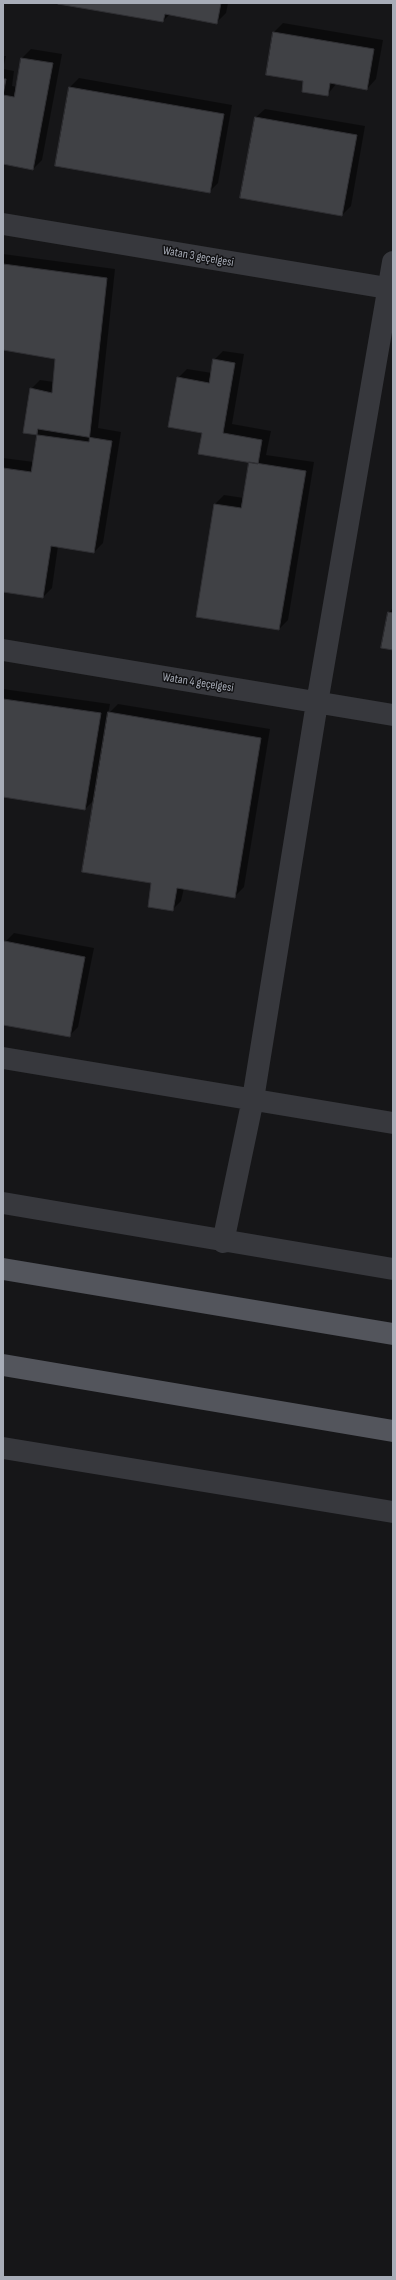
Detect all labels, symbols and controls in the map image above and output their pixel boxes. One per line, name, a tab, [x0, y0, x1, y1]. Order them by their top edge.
street label: Watan 3 geçelgesi	[161, 244, 235, 270]
street label: Watan 4 geçelgesi	[161, 670, 235, 696]

